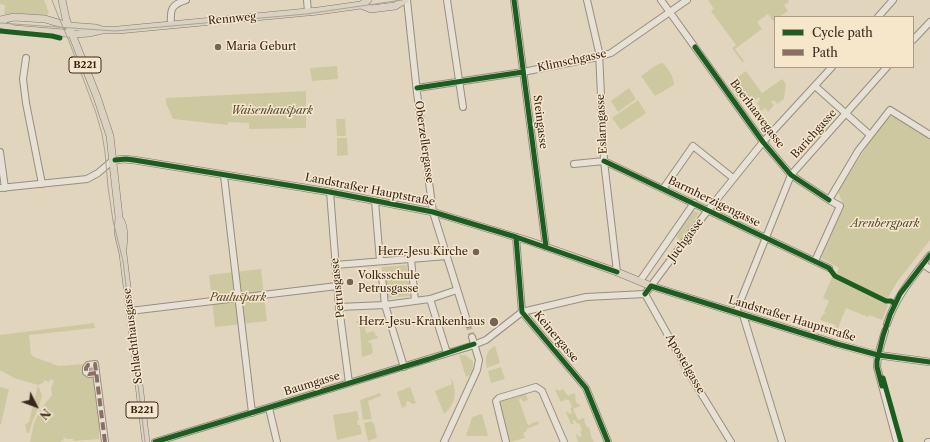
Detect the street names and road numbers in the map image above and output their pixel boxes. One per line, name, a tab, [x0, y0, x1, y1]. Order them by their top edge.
street label: Rennweg	[207, 10, 257, 28]
street label: Klimschgasse	[536, 47, 608, 75]
road number: B221	[69, 57, 101, 73]
street label: Boerhaavegasse	[727, 77, 787, 151]
street label: Steingasse	[530, 94, 550, 150]
street label: Eslarngasse	[594, 94, 610, 154]
street label: Oberzellergasse	[412, 100, 436, 184]
street label: Barichgasse	[789, 107, 839, 161]
street label: Landstraßer Hauptstraße	[304, 171, 436, 209]
street label: Barmherzigengasse	[666, 174, 762, 230]
street label: Juchgasse	[666, 216, 706, 264]
street label: Petrusgasse	[328, 257, 348, 319]
street label: Schlachthausgasse	[121, 287, 145, 385]
street label: Landstraßer Hauptstraße	[727, 293, 857, 345]
street label: Keinergasse	[531, 309, 581, 365]
street label: Apostelgasse	[663, 332, 707, 396]
street label: Baumgasse	[282, 369, 342, 399]
road number: B221	[126, 402, 158, 418]

